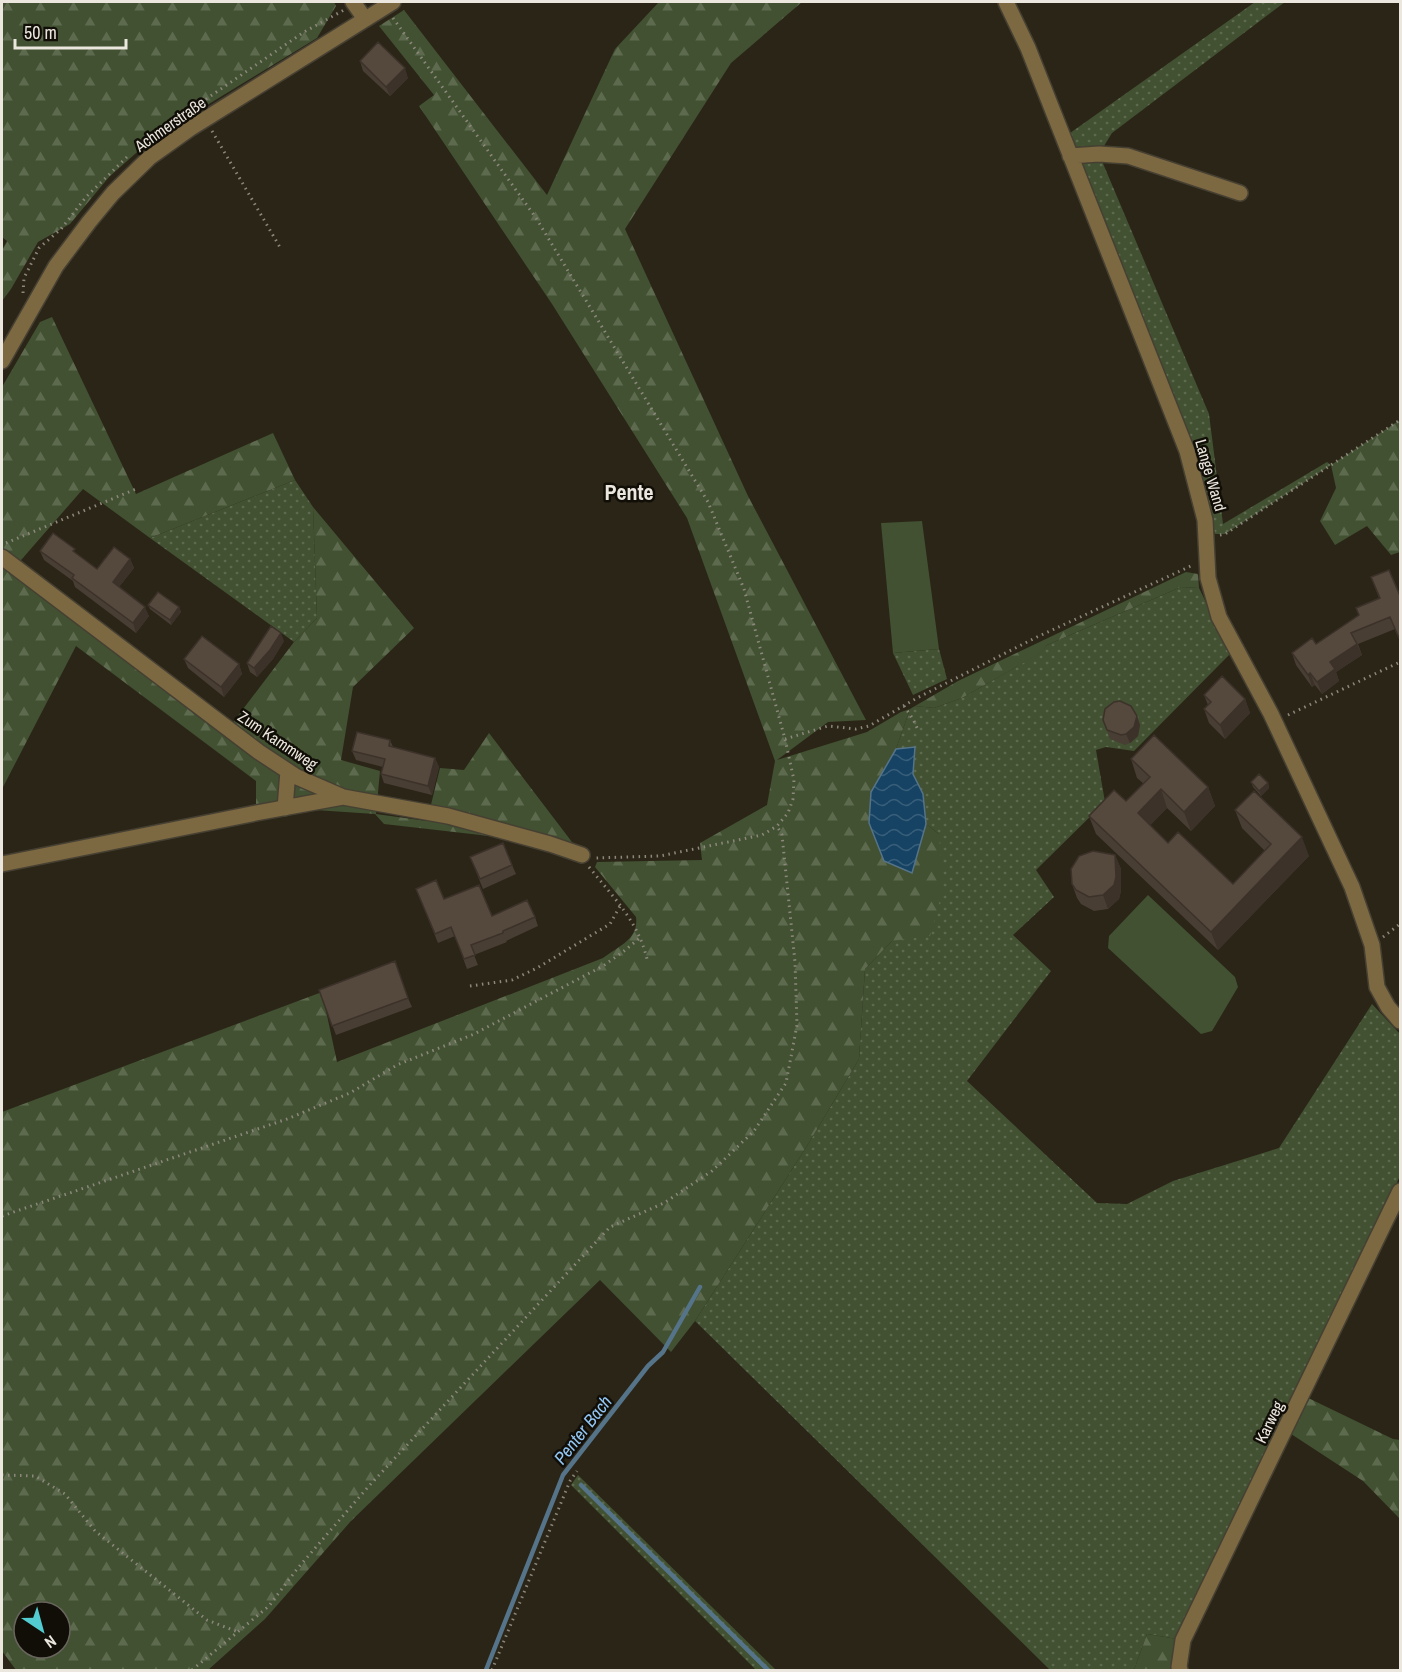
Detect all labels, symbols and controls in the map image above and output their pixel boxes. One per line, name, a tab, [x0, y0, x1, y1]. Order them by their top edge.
scale bar	[15, 12, 126, 50]
text: 50 m	[24, 20, 57, 45]
street label: Achmerstraße	[129, 91, 210, 157]
street label: Lange Wand	[1190, 436, 1232, 514]
district label: Pente	[604, 477, 654, 507]
street label: Zum Kammweg	[234, 705, 323, 775]
water label: Penter Bach	[548, 1390, 617, 1469]
street label: Karweg	[1249, 1397, 1289, 1447]
north arrow	[12, 1600, 72, 1660]
text: N	[41, 1630, 61, 1654]

